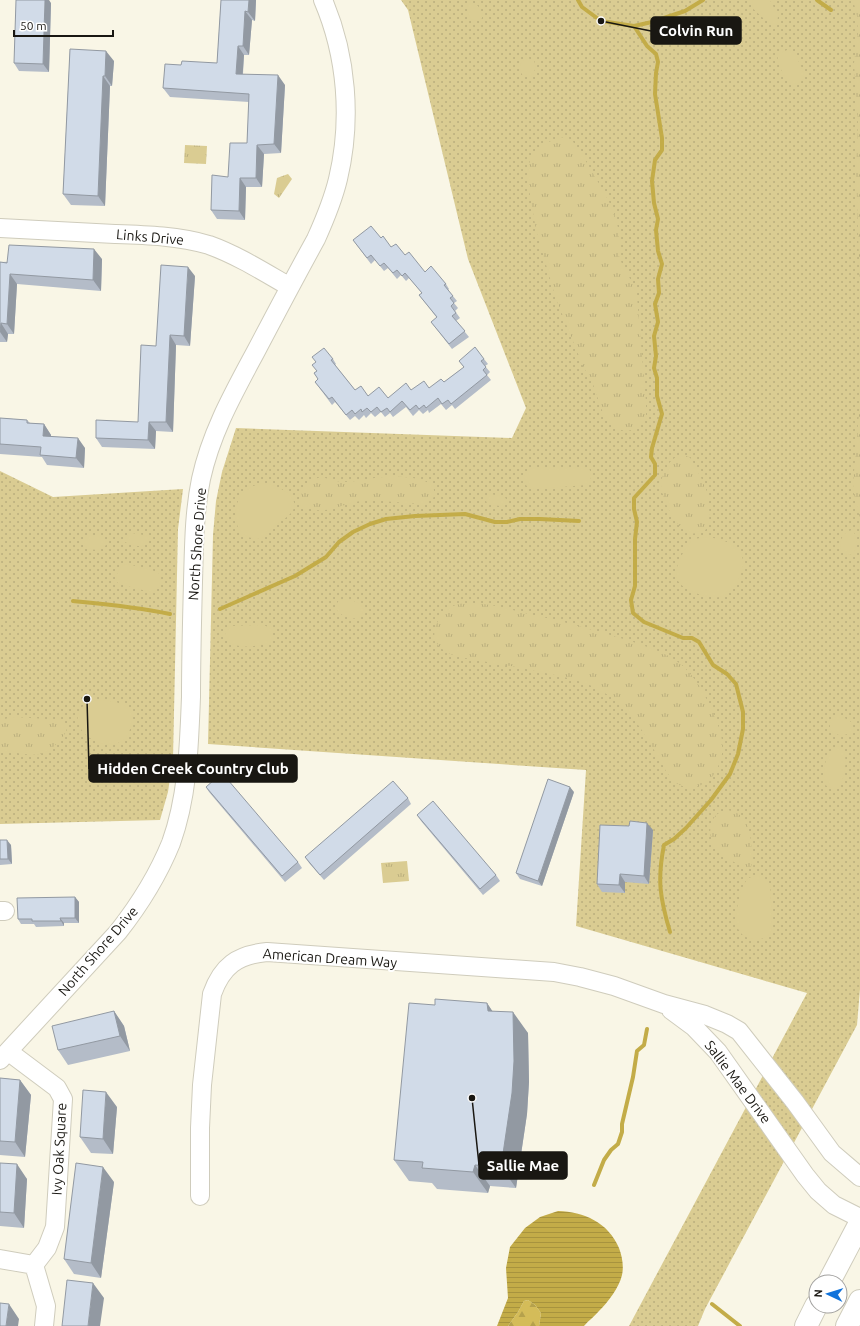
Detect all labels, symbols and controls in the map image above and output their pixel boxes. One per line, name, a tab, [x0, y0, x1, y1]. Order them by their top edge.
scale bar	[14, 12, 113, 38]
callout: Colvin Run	[651, 17, 741, 44]
text: 50 m	[20, 19, 47, 32]
text: Colvin Run	[659, 22, 733, 39]
street label: Links Drive	[115, 226, 185, 248]
street label: North Shore Drive	[185, 487, 209, 601]
callout: Hidden Creek Country Club	[89, 755, 297, 782]
text: Hidden Creek Country Club	[97, 760, 289, 777]
street label: North Shore Drive	[55, 903, 141, 999]
street label: American Dream Way	[262, 945, 398, 971]
street label: Sallie Mae Drive	[702, 1037, 774, 1127]
street label: Ivy Oak Square	[49, 1102, 69, 1196]
callout: Sallie Mae	[479, 1152, 567, 1179]
text: Sallie Mae	[487, 1157, 559, 1174]
north arrow	[808, 1274, 848, 1314]
text: N	[812, 1289, 824, 1298]

